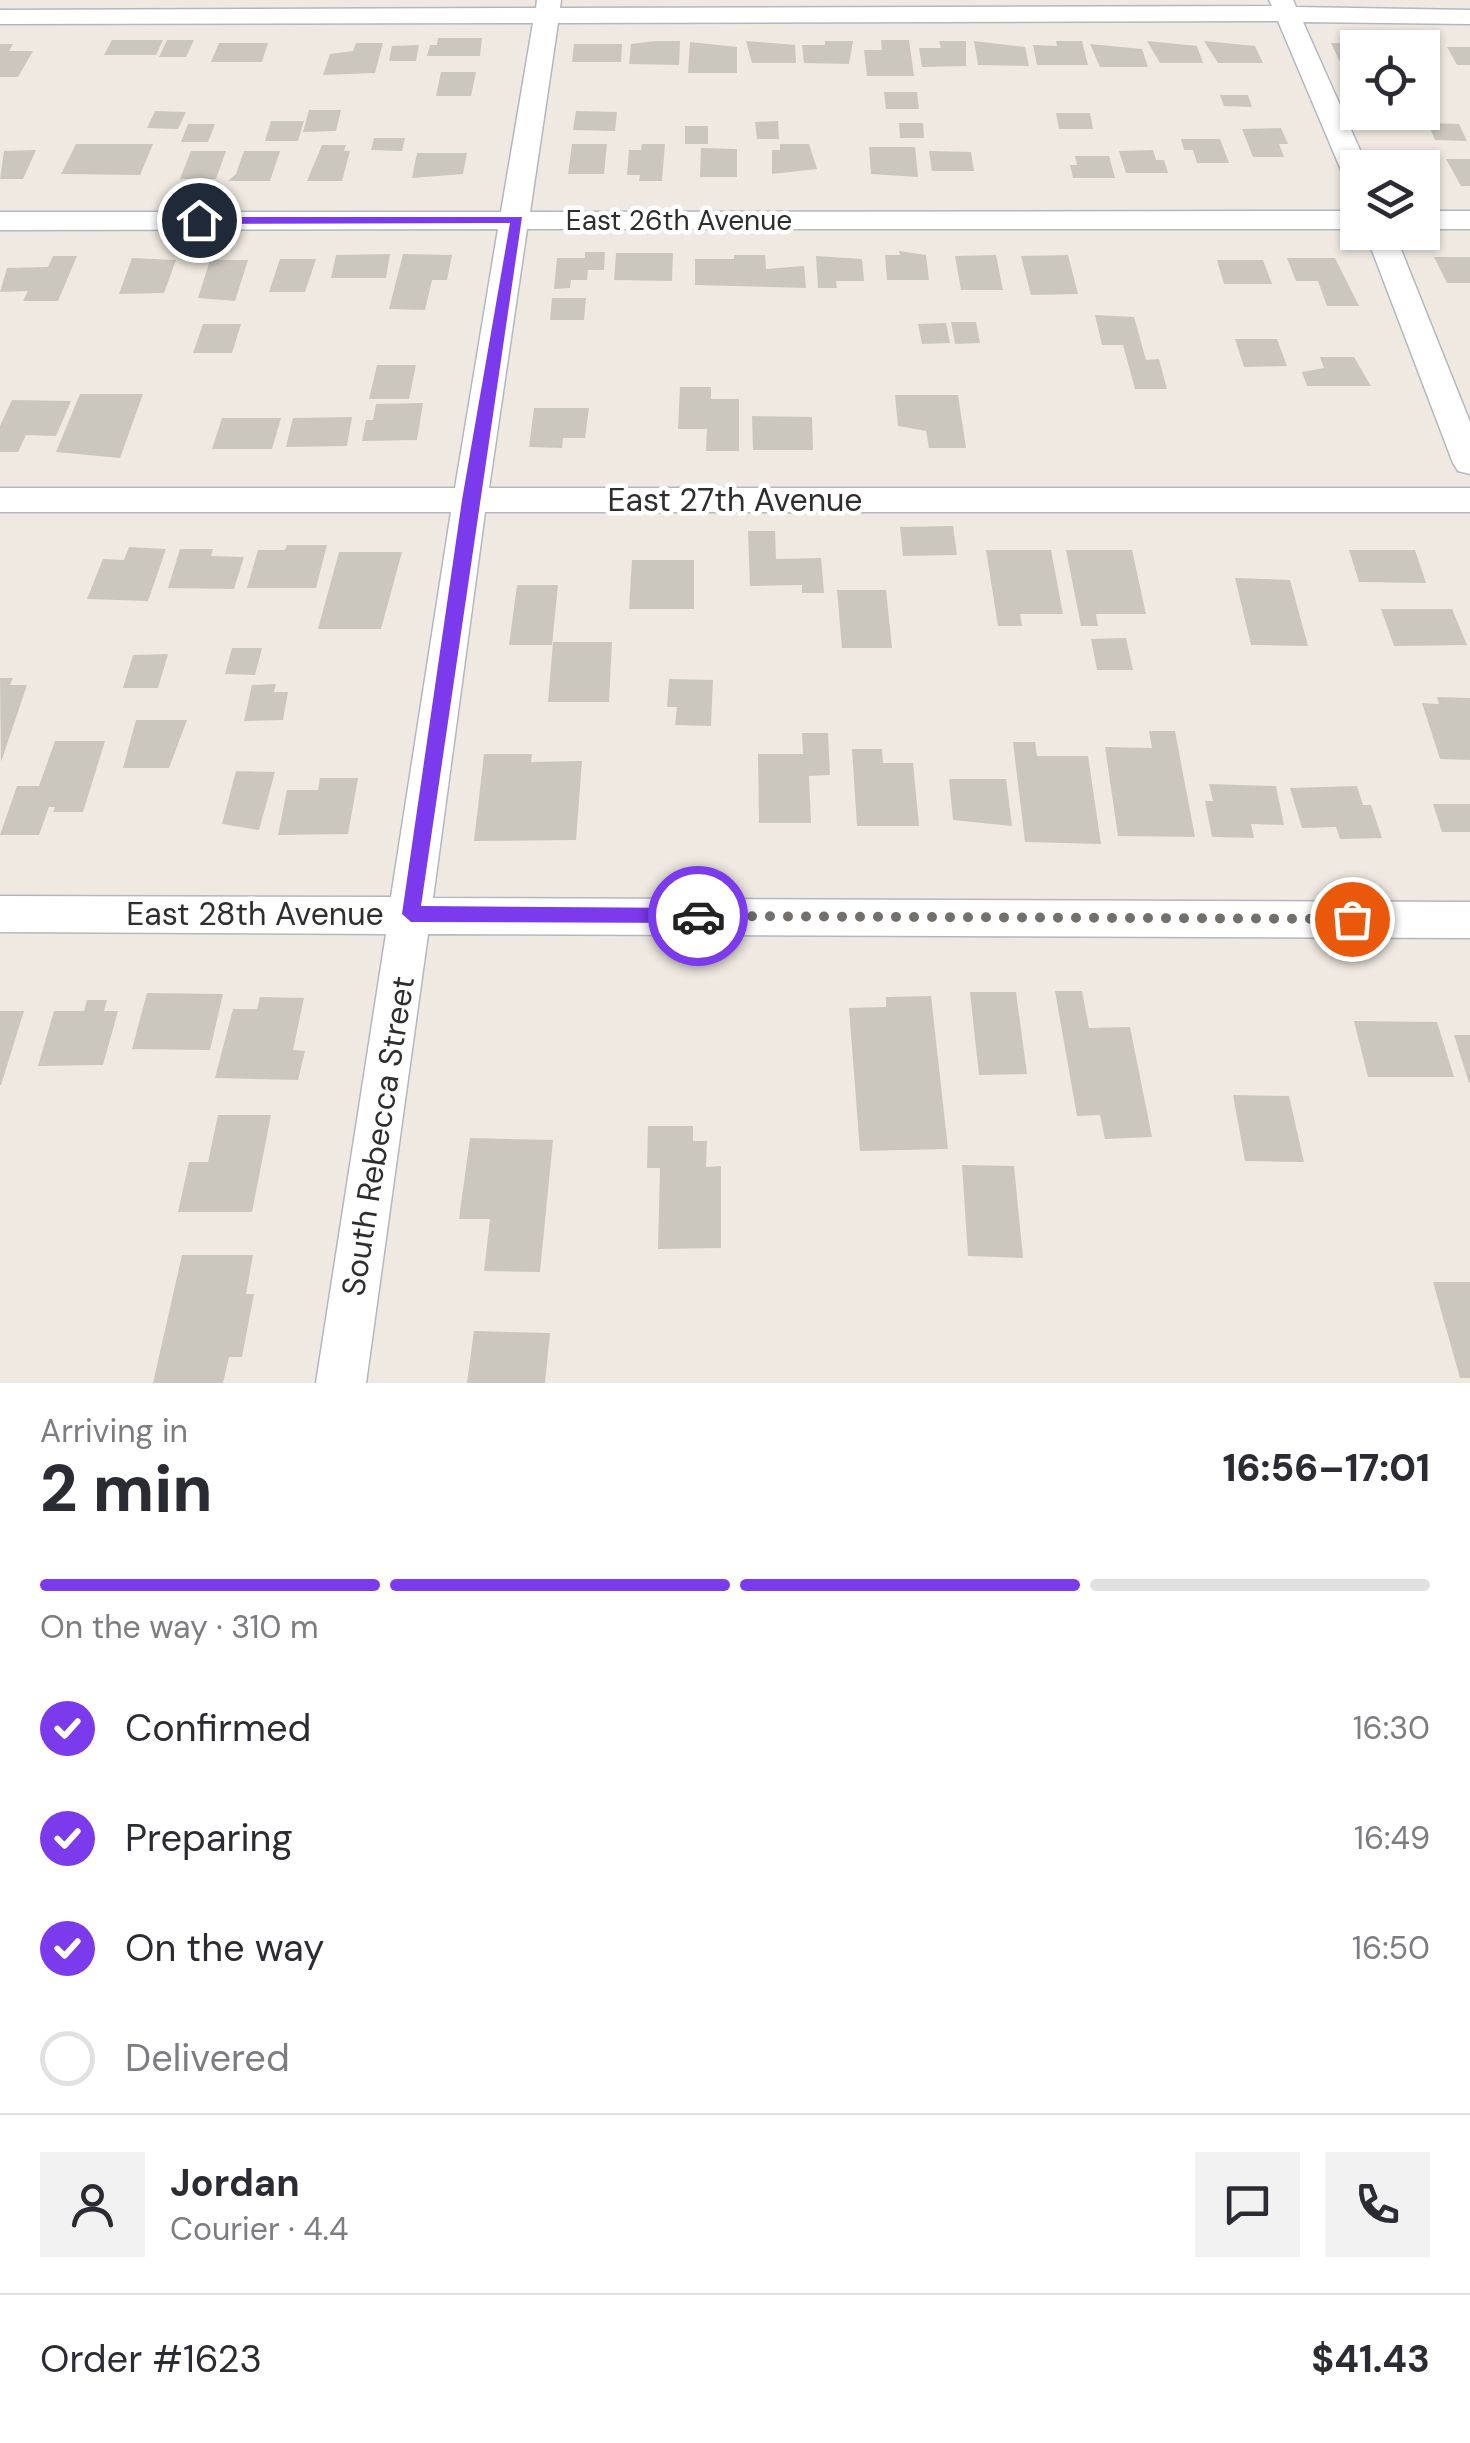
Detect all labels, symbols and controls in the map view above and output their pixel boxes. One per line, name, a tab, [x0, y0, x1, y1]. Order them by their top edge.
map controls	[1340, 30, 1440, 250]
button: locate	[1340, 30, 1440, 130]
button: layers	[1340, 150, 1440, 250]
pin	[157, 178, 242, 263]
icon: home	[172, 193, 227, 248]
street label: East 26th Avenue	[566, 202, 792, 239]
street label: East 27th Avenue	[607, 479, 863, 521]
courier	[648, 866, 748, 966]
pin	[1310, 877, 1395, 962]
icon: car	[671, 889, 726, 944]
icon: bag	[1325, 892, 1380, 947]
street label: East 28th Avenue	[126, 893, 384, 935]
street label: South Rebecca Street	[332, 973, 424, 1299]
text: Arriving in	[40, 1410, 188, 1452]
text: 16:56–17:01	[1222, 1443, 1430, 1493]
text: 2 min	[40, 1447, 213, 1531]
text: On the way · 310 m	[40, 1606, 318, 1648]
icon: check	[40, 1701, 95, 1756]
text: Confirmed	[125, 1703, 311, 1753]
text: 16:30	[1353, 1707, 1430, 1749]
icon: check	[40, 1811, 95, 1866]
text: Preparing	[125, 1813, 293, 1863]
text: 16:49	[1354, 1817, 1430, 1859]
icon: check	[40, 1921, 95, 1976]
text: On the way	[125, 1923, 324, 1973]
text: 16:50	[1352, 1927, 1430, 1969]
text: Delivered	[125, 2033, 290, 2083]
button: person	[40, 2152, 145, 2257]
button: chat	[1195, 2152, 1300, 2257]
button: phone	[1325, 2152, 1430, 2257]
text: Jordan	[170, 2158, 300, 2208]
text: Courier · 4.4	[170, 2208, 348, 2250]
text: Order #1623	[40, 2334, 262, 2384]
text: $41.43	[1311, 2334, 1430, 2384]

